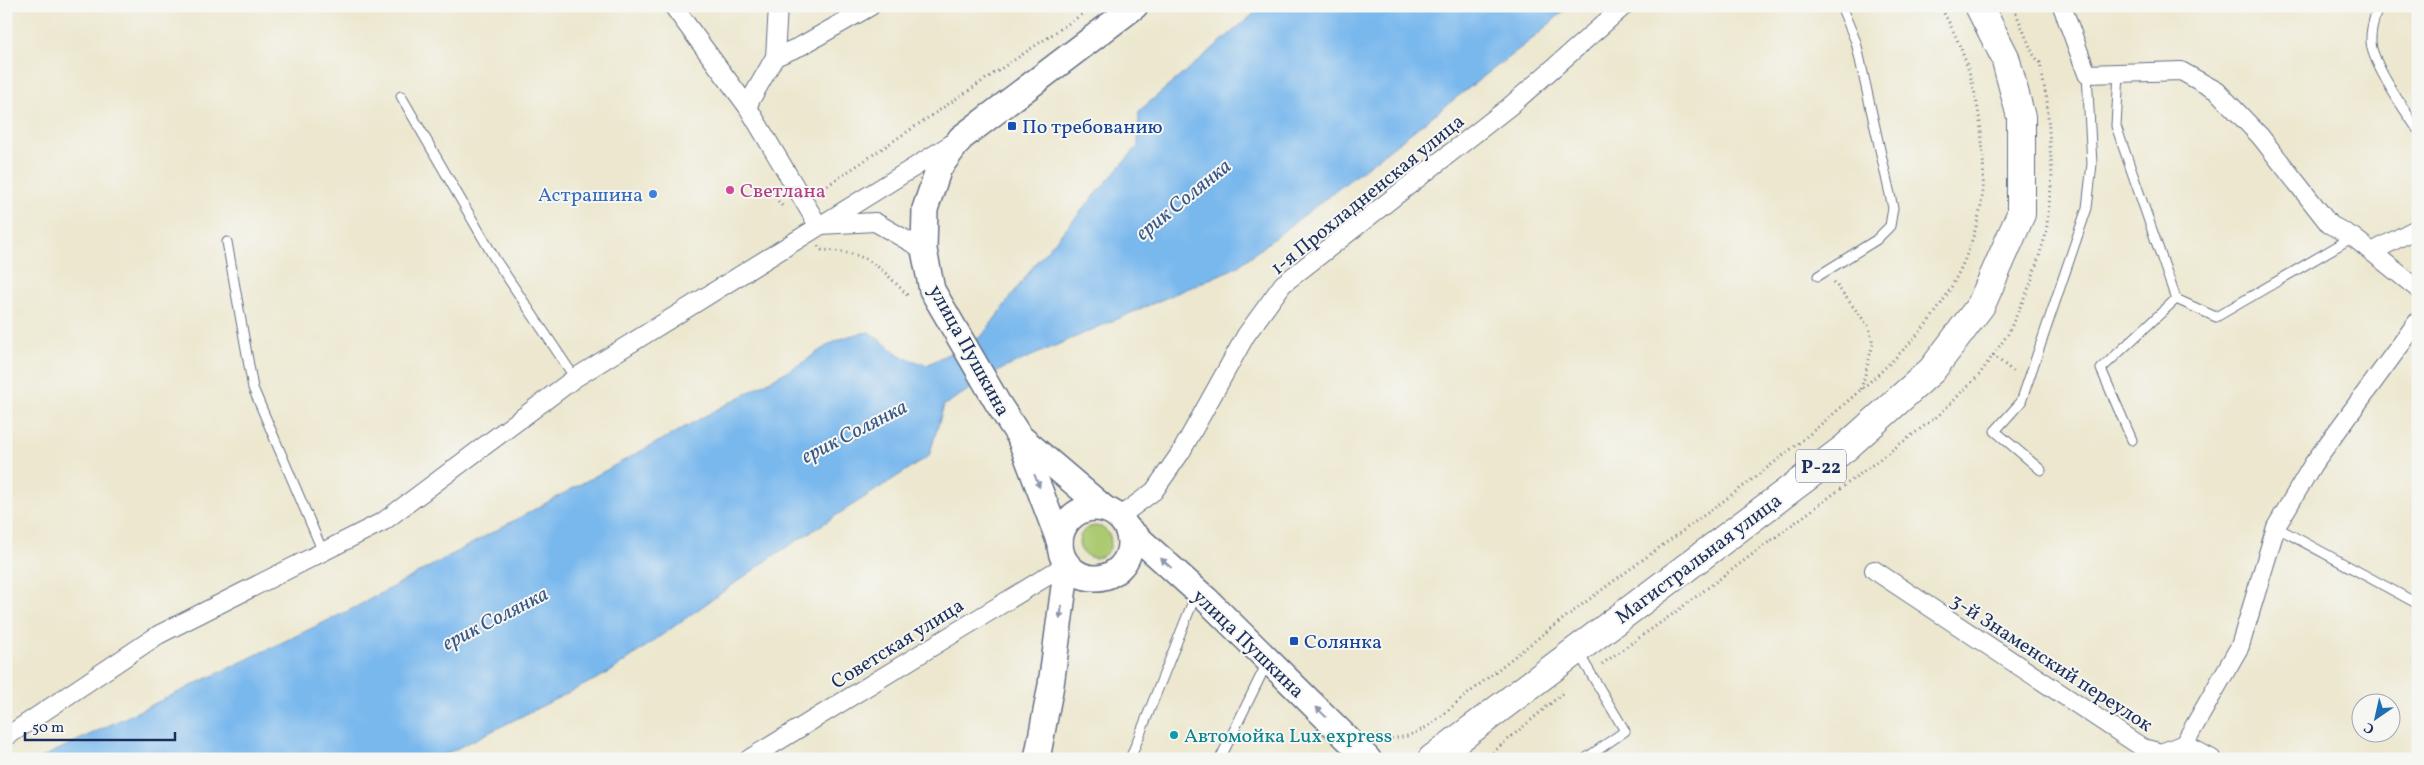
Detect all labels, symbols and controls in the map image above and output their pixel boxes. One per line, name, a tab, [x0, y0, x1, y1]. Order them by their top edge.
street label: 1-я Прохладненская улица	[1265, 108, 1471, 283]
place label: По требованию	[1022, 114, 1163, 142]
marker: По требованию	[1006, 120, 1018, 132]
water label: ерик Солянка	[1130, 153, 1238, 248]
place label: Светлана	[740, 178, 826, 206]
place label: Астрашина	[538, 182, 643, 210]
marker: Светлана	[724, 184, 736, 196]
marker: Астрашина	[647, 188, 659, 200]
street label: улица Пушкина	[921, 280, 1016, 422]
water label: ерик Солянка	[797, 393, 913, 471]
road number: Р-22	[1796, 450, 1846, 482]
one-way arrow	[1034, 474, 1042, 488]
street label: Магистральная улица	[1610, 488, 1788, 632]
one-way arrow	[1160, 557, 1172, 569]
water label: ерик Солянка	[438, 580, 554, 658]
street label: улица Пушкина	[1185, 584, 1310, 705]
street label: 3-й Знаменский переулок	[1944, 588, 2158, 740]
street label: Советская улица	[826, 592, 970, 697]
one-way arrow	[1057, 604, 1065, 620]
place label: Солянка	[1304, 629, 1382, 657]
marker: Солянка	[1288, 635, 1300, 647]
north arrow	[2352, 692, 2402, 742]
one-way arrow	[1315, 706, 1327, 718]
scale bar	[25, 710, 175, 742]
text: С	[2361, 717, 2379, 738]
text: 50 m	[32, 718, 64, 739]
place label: Автомойка Lux express	[1184, 723, 1392, 751]
marker: Автомойка Lux express	[1168, 729, 1180, 741]

